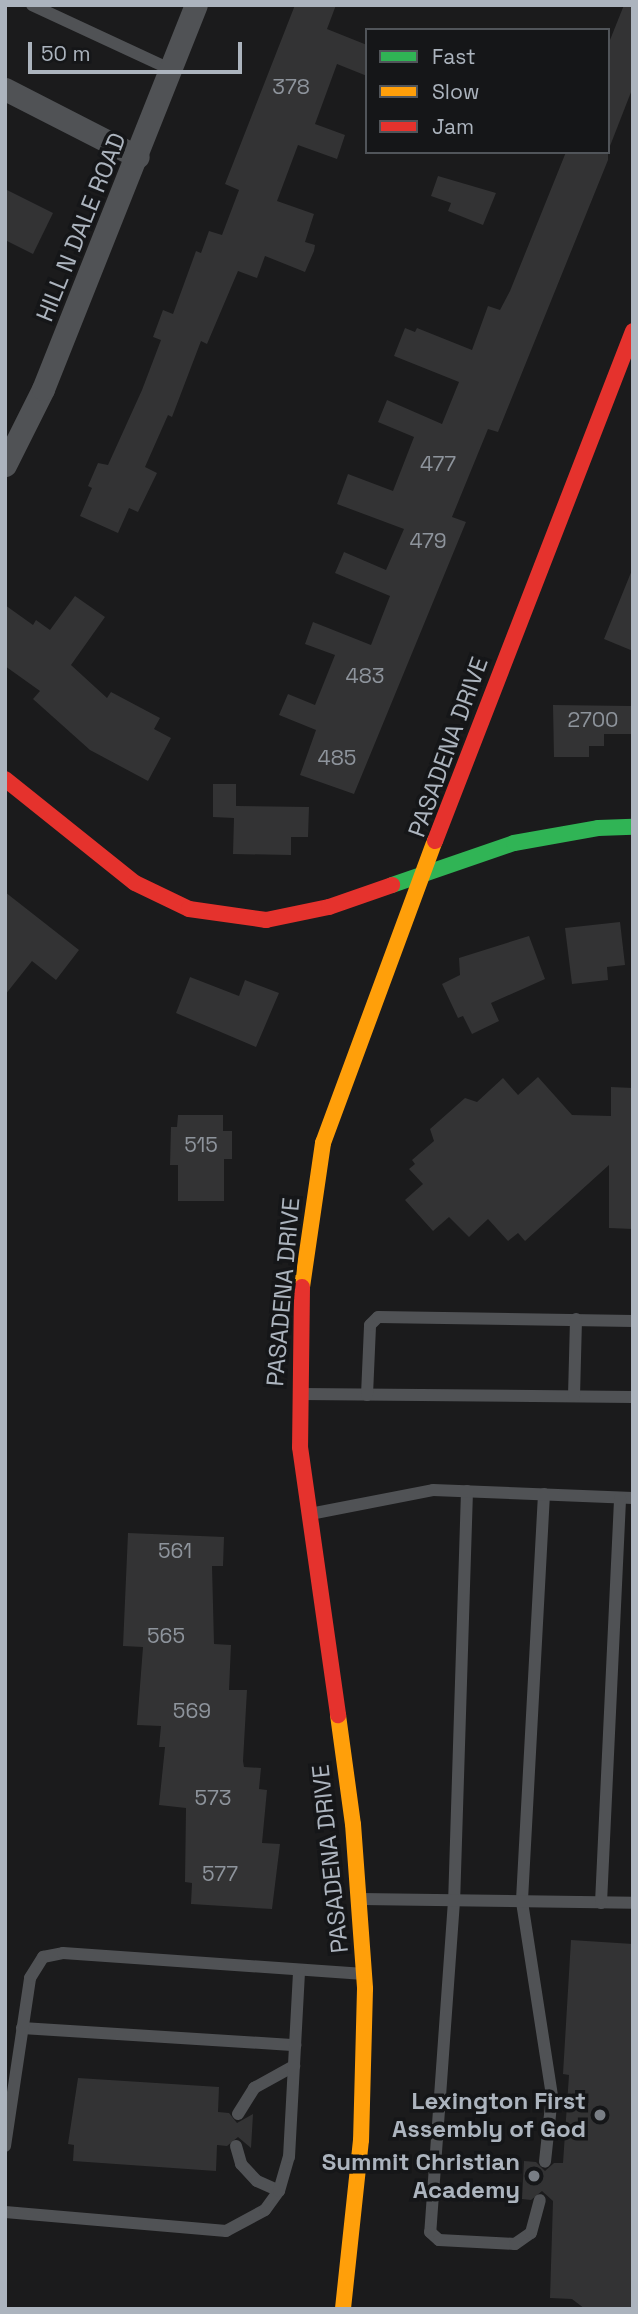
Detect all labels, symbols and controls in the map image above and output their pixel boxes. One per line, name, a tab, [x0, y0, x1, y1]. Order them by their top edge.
scale bar	[32, 28, 245, 72]
legend	[365, 28, 610, 154]
text: 50 m	[41, 40, 91, 67]
text: Fast	[432, 43, 476, 70]
house number: 378	[272, 74, 310, 100]
text: Slow	[432, 78, 480, 105]
text: Jam	[432, 113, 474, 140]
street label: HILL N DALE ROAD	[30, 128, 132, 326]
house number: 477	[420, 451, 456, 477]
house number: 479	[409, 528, 447, 554]
street label: PASADENA DRIVE	[402, 653, 494, 841]
house number: 483	[346, 663, 384, 689]
house number: 2700	[567, 707, 619, 733]
house number: 485	[318, 745, 356, 771]
house number: 515	[184, 1132, 218, 1158]
street label: PASADENA DRIVE	[260, 1196, 306, 1388]
house number: 561	[158, 1538, 192, 1564]
house number: 565	[147, 1623, 185, 1649]
house number: 569	[173, 1698, 211, 1724]
street label: PASADENA DRIVE	[306, 1763, 354, 1955]
house number: 573	[195, 1785, 231, 1811]
house number: 577	[202, 1861, 238, 1887]
place label: Lexington First Assembly of God	[392, 2087, 586, 2143]
marker: Lexington First Assembly of God	[592, 2107, 608, 2123]
place label: Summit Christian Academy	[322, 2148, 520, 2204]
marker: Summit Christian Academy	[526, 2168, 542, 2184]

